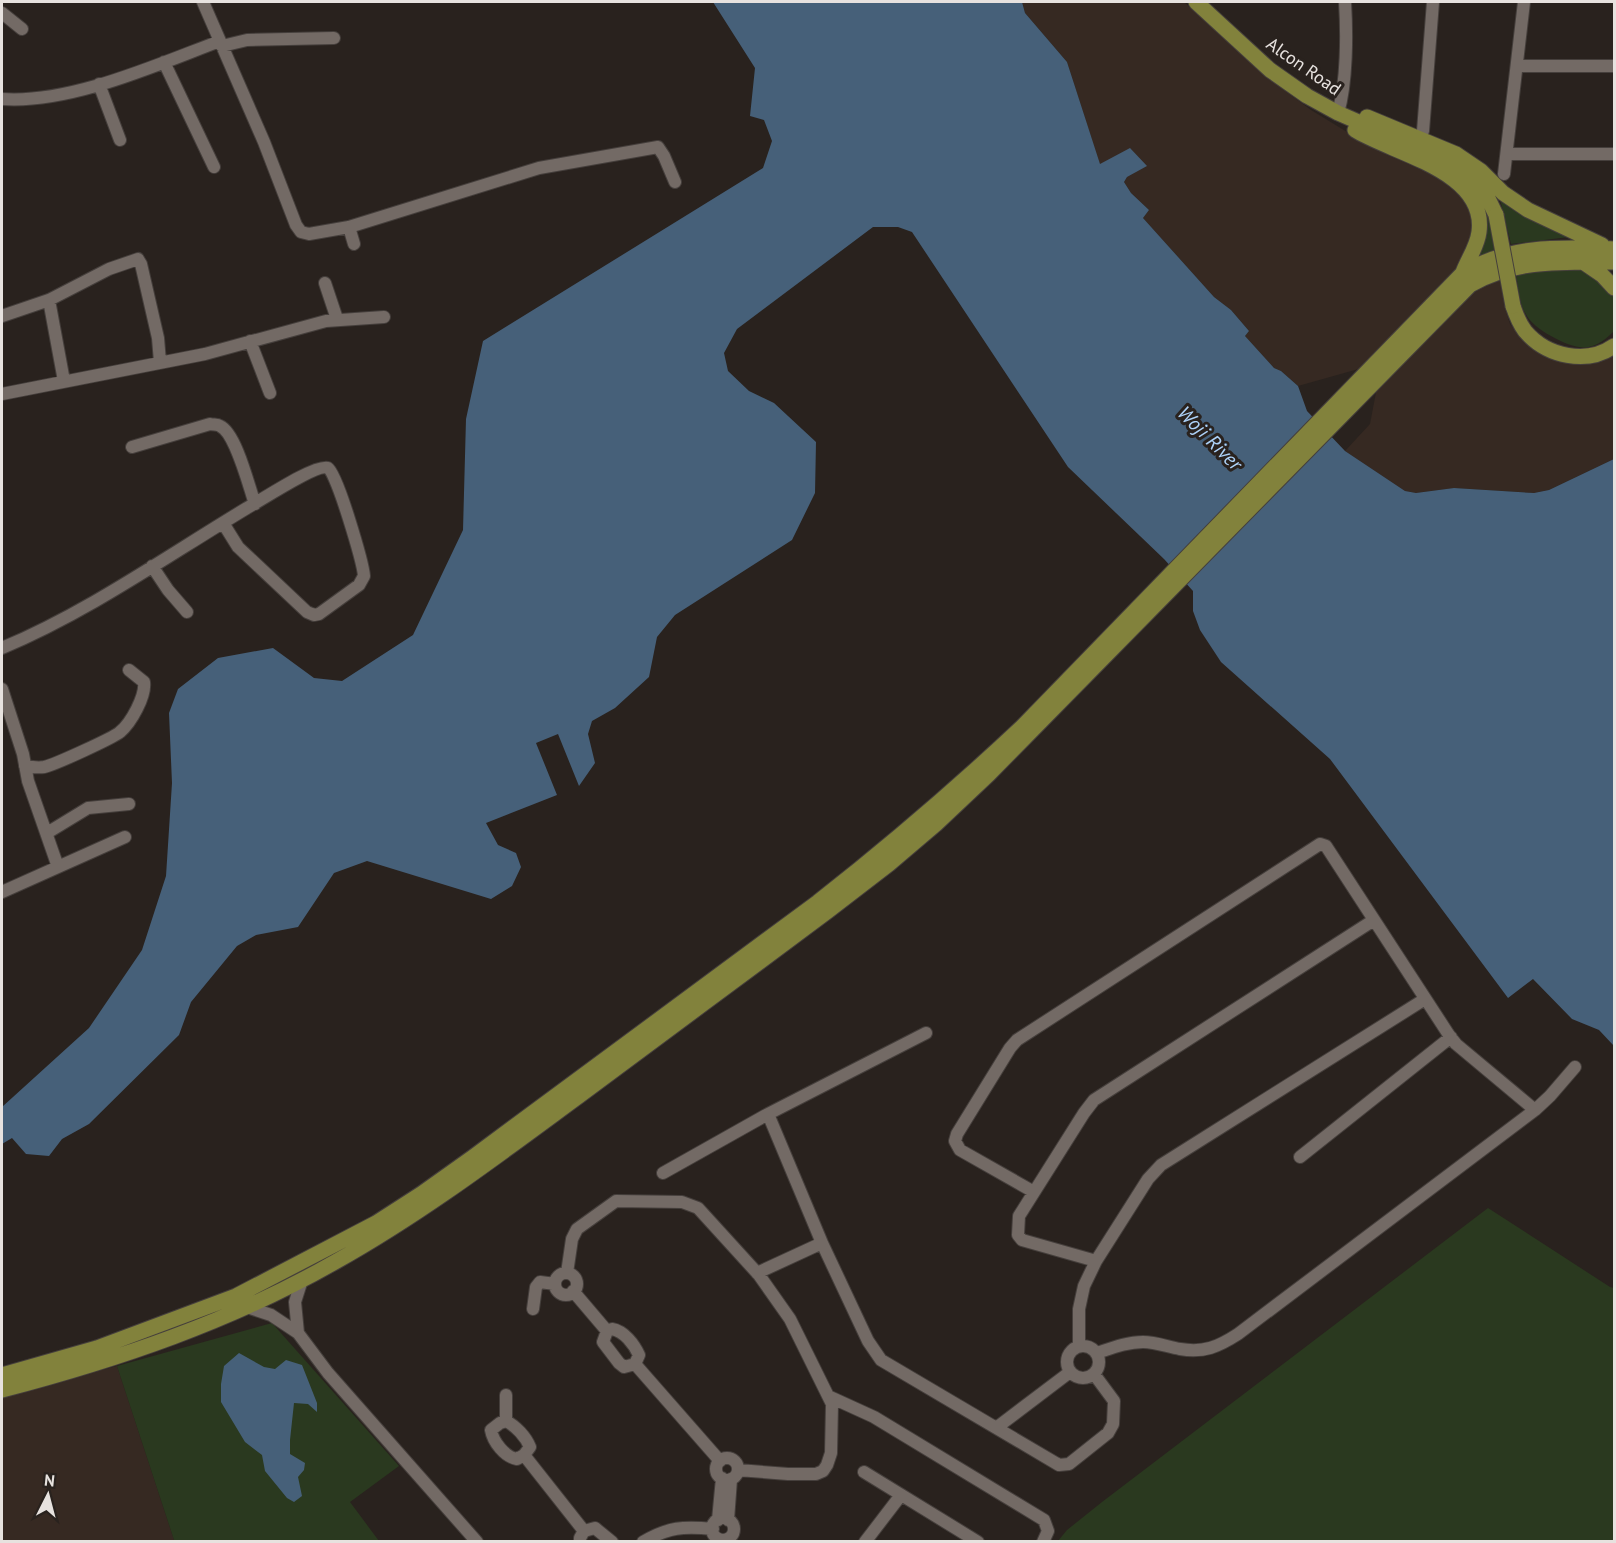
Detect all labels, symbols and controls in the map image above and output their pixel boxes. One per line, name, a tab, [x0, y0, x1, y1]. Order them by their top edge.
street label: Alcon Road	[1262, 32, 1346, 100]
water label: Woji River	[1172, 400, 1249, 477]
north arrow	[18, 1465, 78, 1525]
text: N	[43, 1470, 56, 1491]

